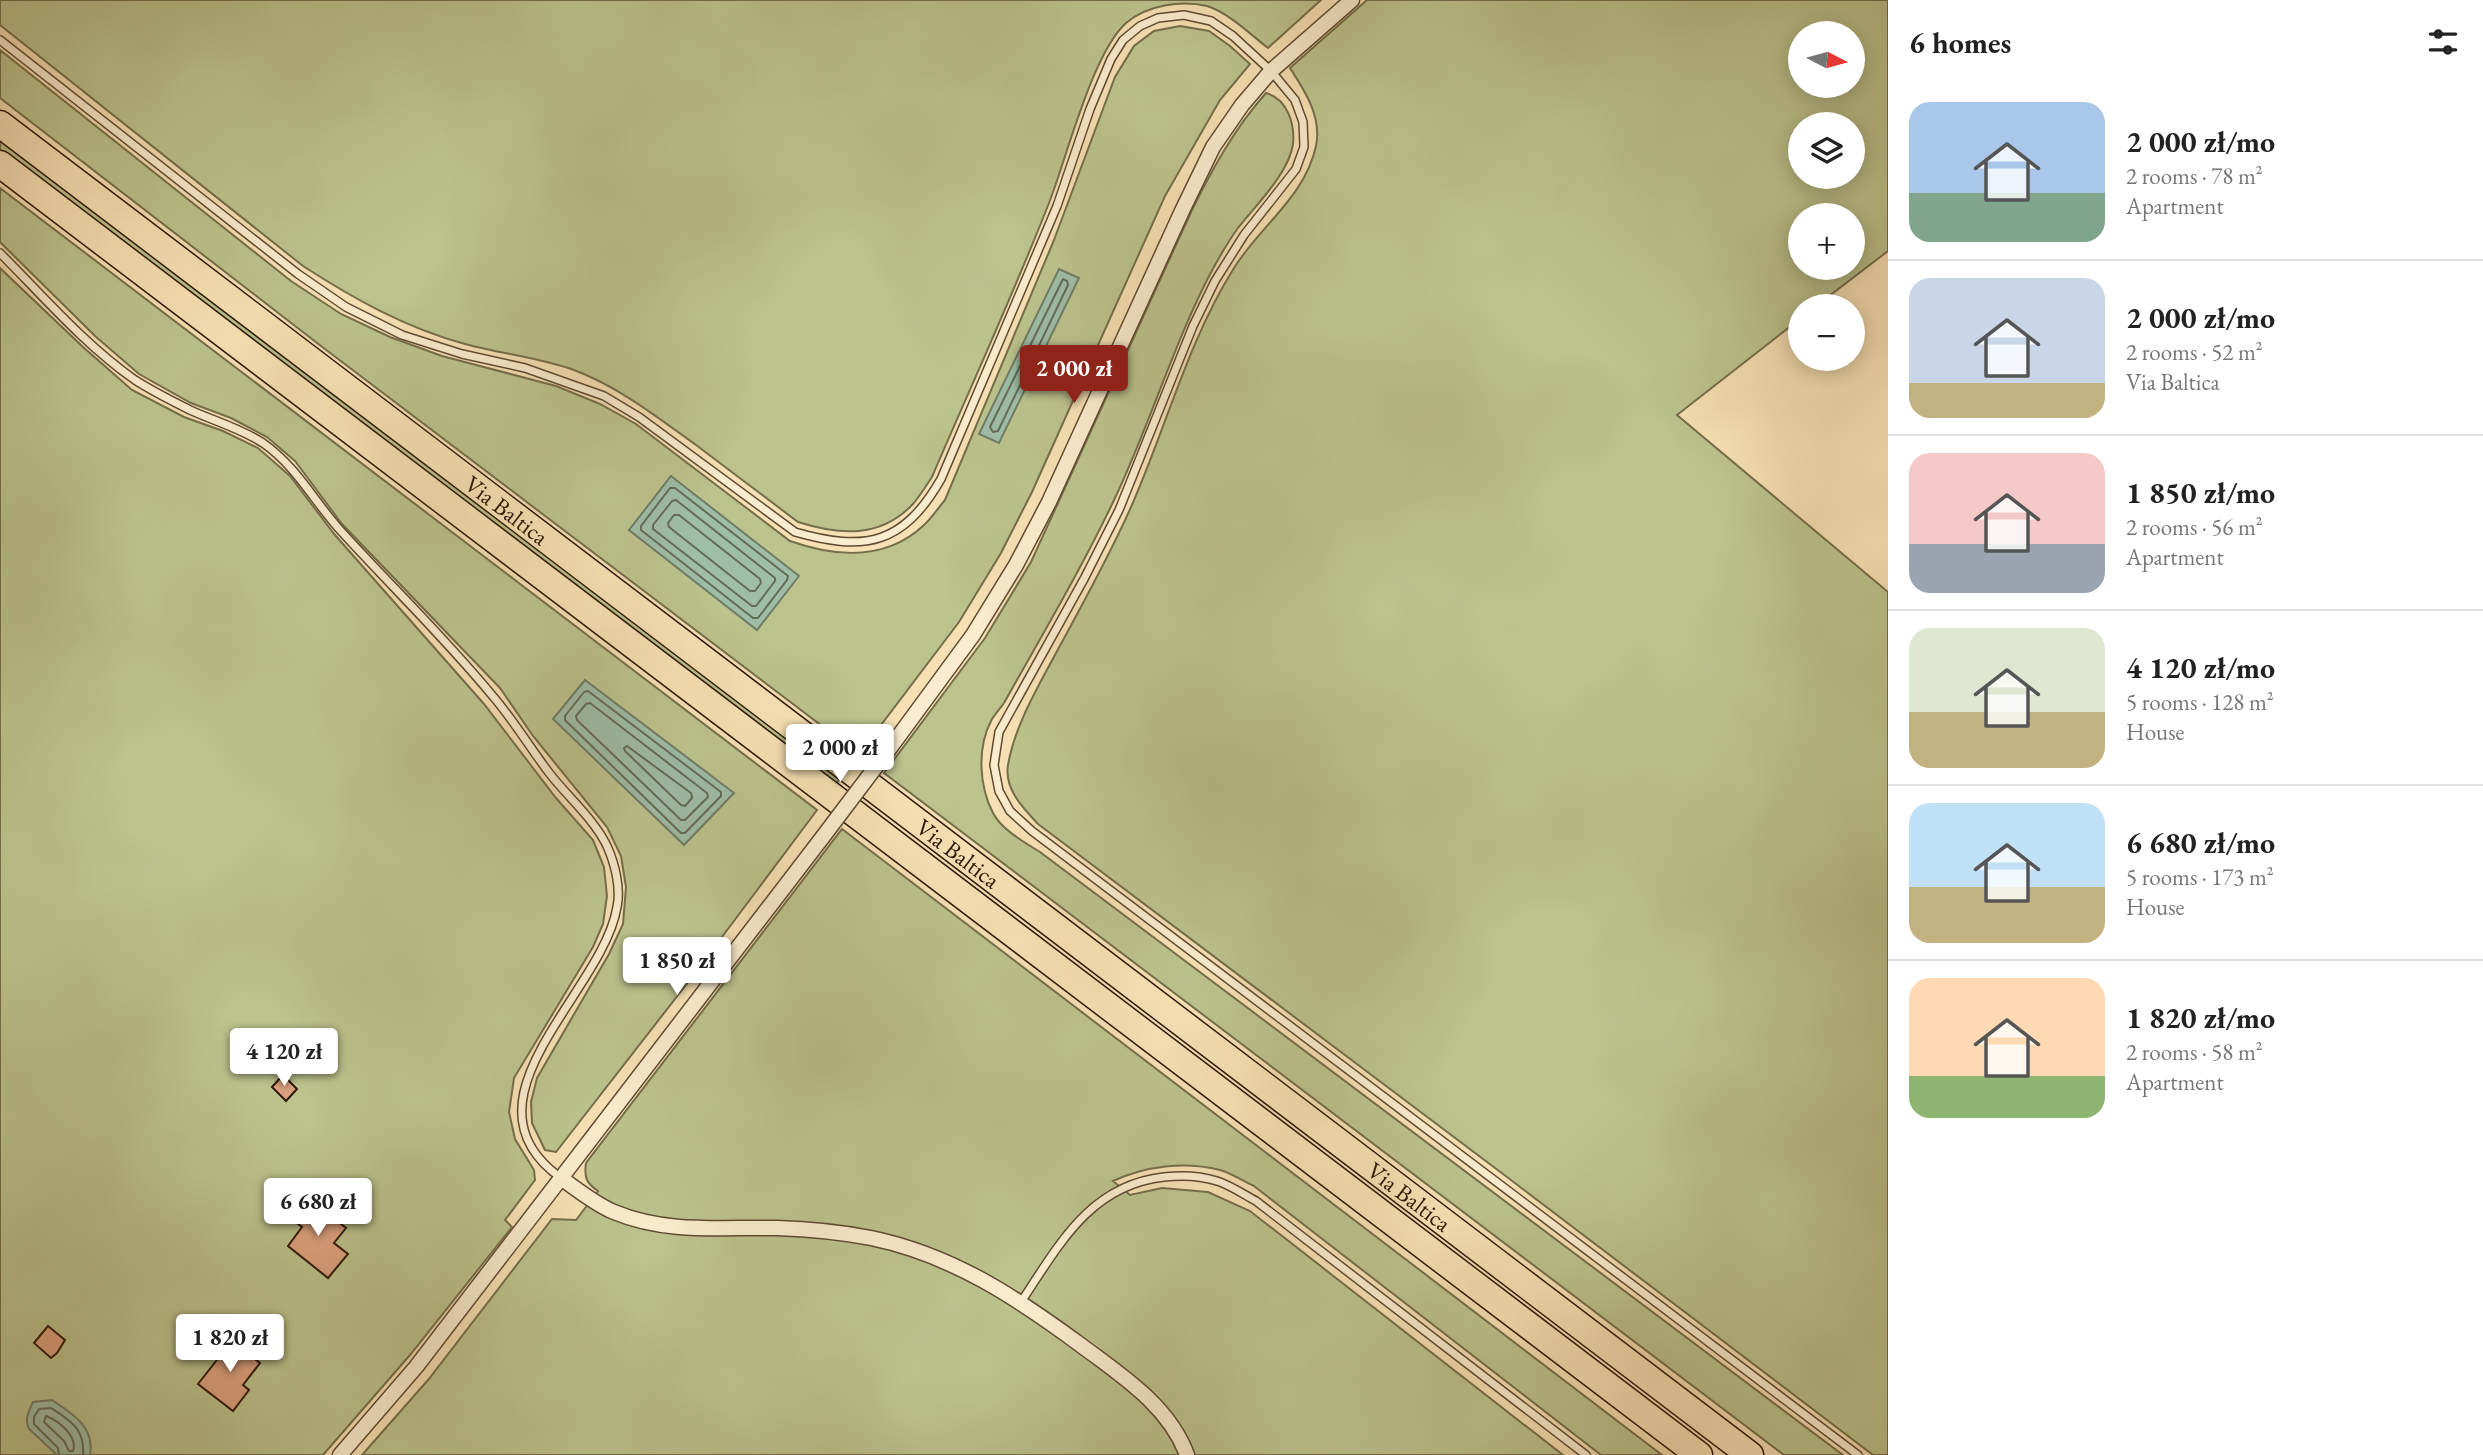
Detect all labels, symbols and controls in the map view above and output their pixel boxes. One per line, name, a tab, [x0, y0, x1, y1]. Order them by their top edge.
north arrow	[1788, 21, 1866, 98]
map controls	[1788, 21, 1865, 371]
text: 6 homes	[1909, 23, 2011, 62]
icon: filters	[2424, 23, 2462, 61]
button: layers	[1788, 112, 1865, 189]
text: 2 000 zł/mo	[2126, 122, 2275, 161]
icon: home	[1965, 130, 2049, 214]
text: 2 rooms · 78 m²	[2126, 161, 2263, 191]
text: Apartment	[2126, 191, 2224, 221]
button: +	[1788, 203, 1865, 280]
button: −	[1788, 294, 1865, 371]
text: 2 000 zł/mo	[2126, 298, 2275, 337]
icon: home	[1965, 306, 2049, 390]
text: 2 rooms · 52 m²	[2126, 337, 2263, 367]
pin: 2 000 zł	[1002, 346, 1146, 405]
text: 2 000 zł	[1036, 353, 1112, 383]
text: Via Baltica	[2126, 367, 2220, 397]
street label: Via Baltica	[459, 468, 556, 552]
text: 1 850 zł/mo	[2126, 473, 2275, 512]
icon: home	[1965, 481, 2049, 565]
text: 2 rooms · 56 m²	[2126, 512, 2263, 542]
text: Apartment	[2126, 542, 2224, 572]
text: 4 120 zł/mo	[2126, 648, 2275, 687]
icon: home	[1965, 656, 2049, 740]
text: 5 rooms · 128 m²	[2126, 687, 2274, 717]
text: House	[2126, 717, 2185, 747]
pin: 2 000 zł	[768, 724, 912, 784]
text: 2 000 zł	[802, 732, 878, 762]
street label: Via Baltica	[910, 811, 1007, 895]
text: 6 680 zł/mo	[2126, 823, 2275, 862]
icon: home	[1965, 831, 2049, 915]
text: 5 rooms · 173 m²	[2126, 862, 2274, 892]
text: House	[2126, 892, 2185, 922]
pin: 1 850 zł	[605, 937, 749, 997]
text: 1 850 zł	[639, 945, 715, 975]
text: 1 820 zł/mo	[2126, 998, 2275, 1037]
icon: home	[1965, 1006, 2049, 1090]
pin: 4 120 zł	[212, 1028, 356, 1088]
text: 4 120 zł	[246, 1036, 322, 1066]
text: 2 rooms · 58 m²	[2126, 1037, 2263, 1067]
text: Apartment	[2126, 1067, 2224, 1097]
street label: Via Baltica	[1361, 1154, 1458, 1238]
pin: 6 680 zł	[246, 1178, 390, 1238]
text: 6 680 zł	[280, 1186, 356, 1216]
pin: 1 820 zł	[158, 1314, 302, 1374]
text: 1 820 zł	[192, 1322, 268, 1352]

